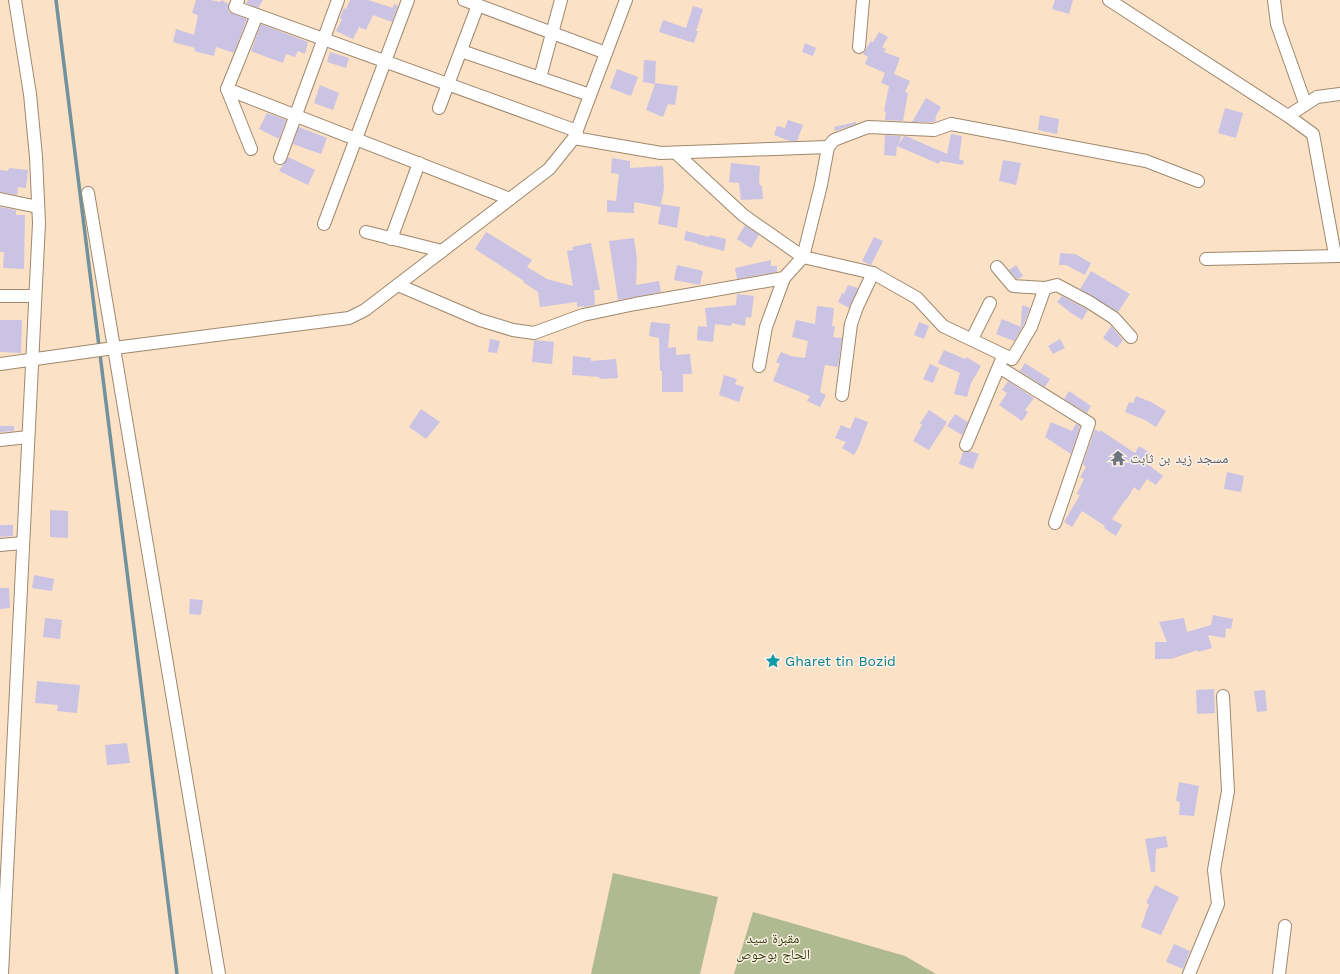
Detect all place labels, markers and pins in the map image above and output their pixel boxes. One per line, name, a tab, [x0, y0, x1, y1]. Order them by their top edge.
temple icon: مسجد زيد بن ثابت	[1109, 449, 1127, 467]
place label: مسجد زيد بن ثابت	[1130, 450, 1228, 467]
place icon: Gharet tin Bozid	[764, 652, 782, 670]
place label: Gharet tin Bozid	[785, 653, 896, 669]

